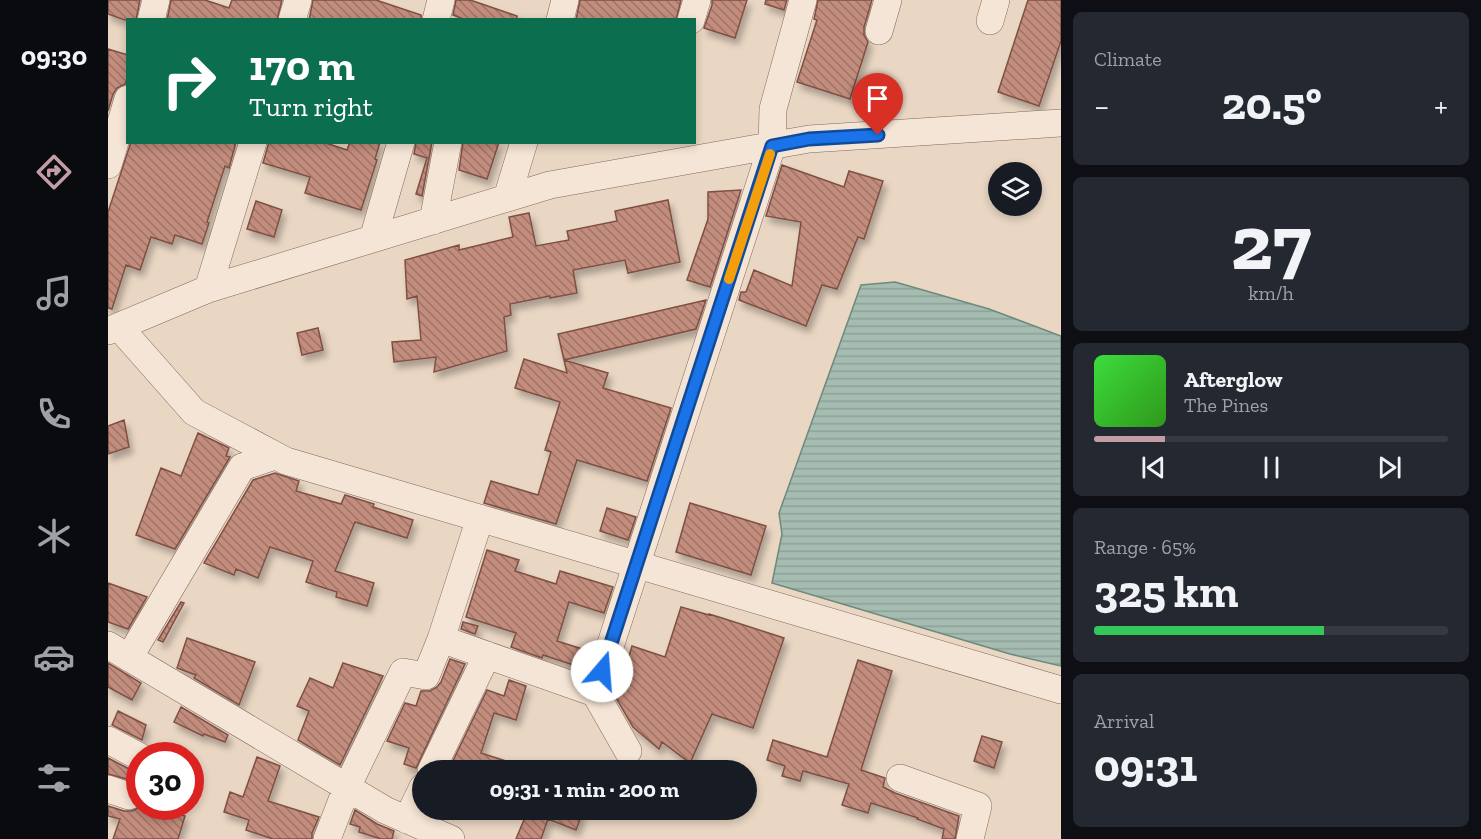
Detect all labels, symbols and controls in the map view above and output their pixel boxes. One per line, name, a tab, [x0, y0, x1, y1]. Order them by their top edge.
text: 09:30	[21, 40, 87, 72]
text: 170 m	[249, 40, 355, 91]
icon: right	[150, 42, 228, 120]
text: Climate	[1094, 47, 1162, 71]
pin	[852, 73, 903, 135]
text: 20.5°	[1222, 77, 1322, 131]
icon: arrive	[861, 82, 894, 115]
text: −	[1094, 86, 1109, 125]
text: +	[1434, 86, 1448, 125]
text: Turn right	[249, 91, 373, 123]
icon: directions	[33, 151, 75, 193]
map controls	[988, 162, 1042, 216]
button: layers	[988, 162, 1042, 216]
text: 27	[1231, 195, 1311, 289]
icon: music	[33, 272, 75, 314]
text: km/h	[1248, 281, 1294, 305]
text: Afterglow	[1184, 366, 1282, 393]
icon: phone	[33, 393, 75, 435]
text: The Pines	[1184, 393, 1268, 417]
icon: previous	[1137, 451, 1170, 484]
icon: pause	[1255, 451, 1288, 484]
icon: next	[1373, 451, 1406, 484]
icon: climate	[33, 515, 75, 557]
text: Range · 65%	[1094, 535, 1196, 559]
text: 325 km	[1094, 565, 1238, 619]
icon: car	[33, 636, 75, 678]
position arrow	[570, 639, 634, 703]
text: Arrival	[1094, 709, 1154, 733]
text: 09:31	[1094, 739, 1197, 793]
speed limit sign: 30	[126, 742, 204, 820]
icon: filters	[33, 757, 75, 799]
text: 09:31 · 1 min · 200 m	[490, 776, 679, 803]

